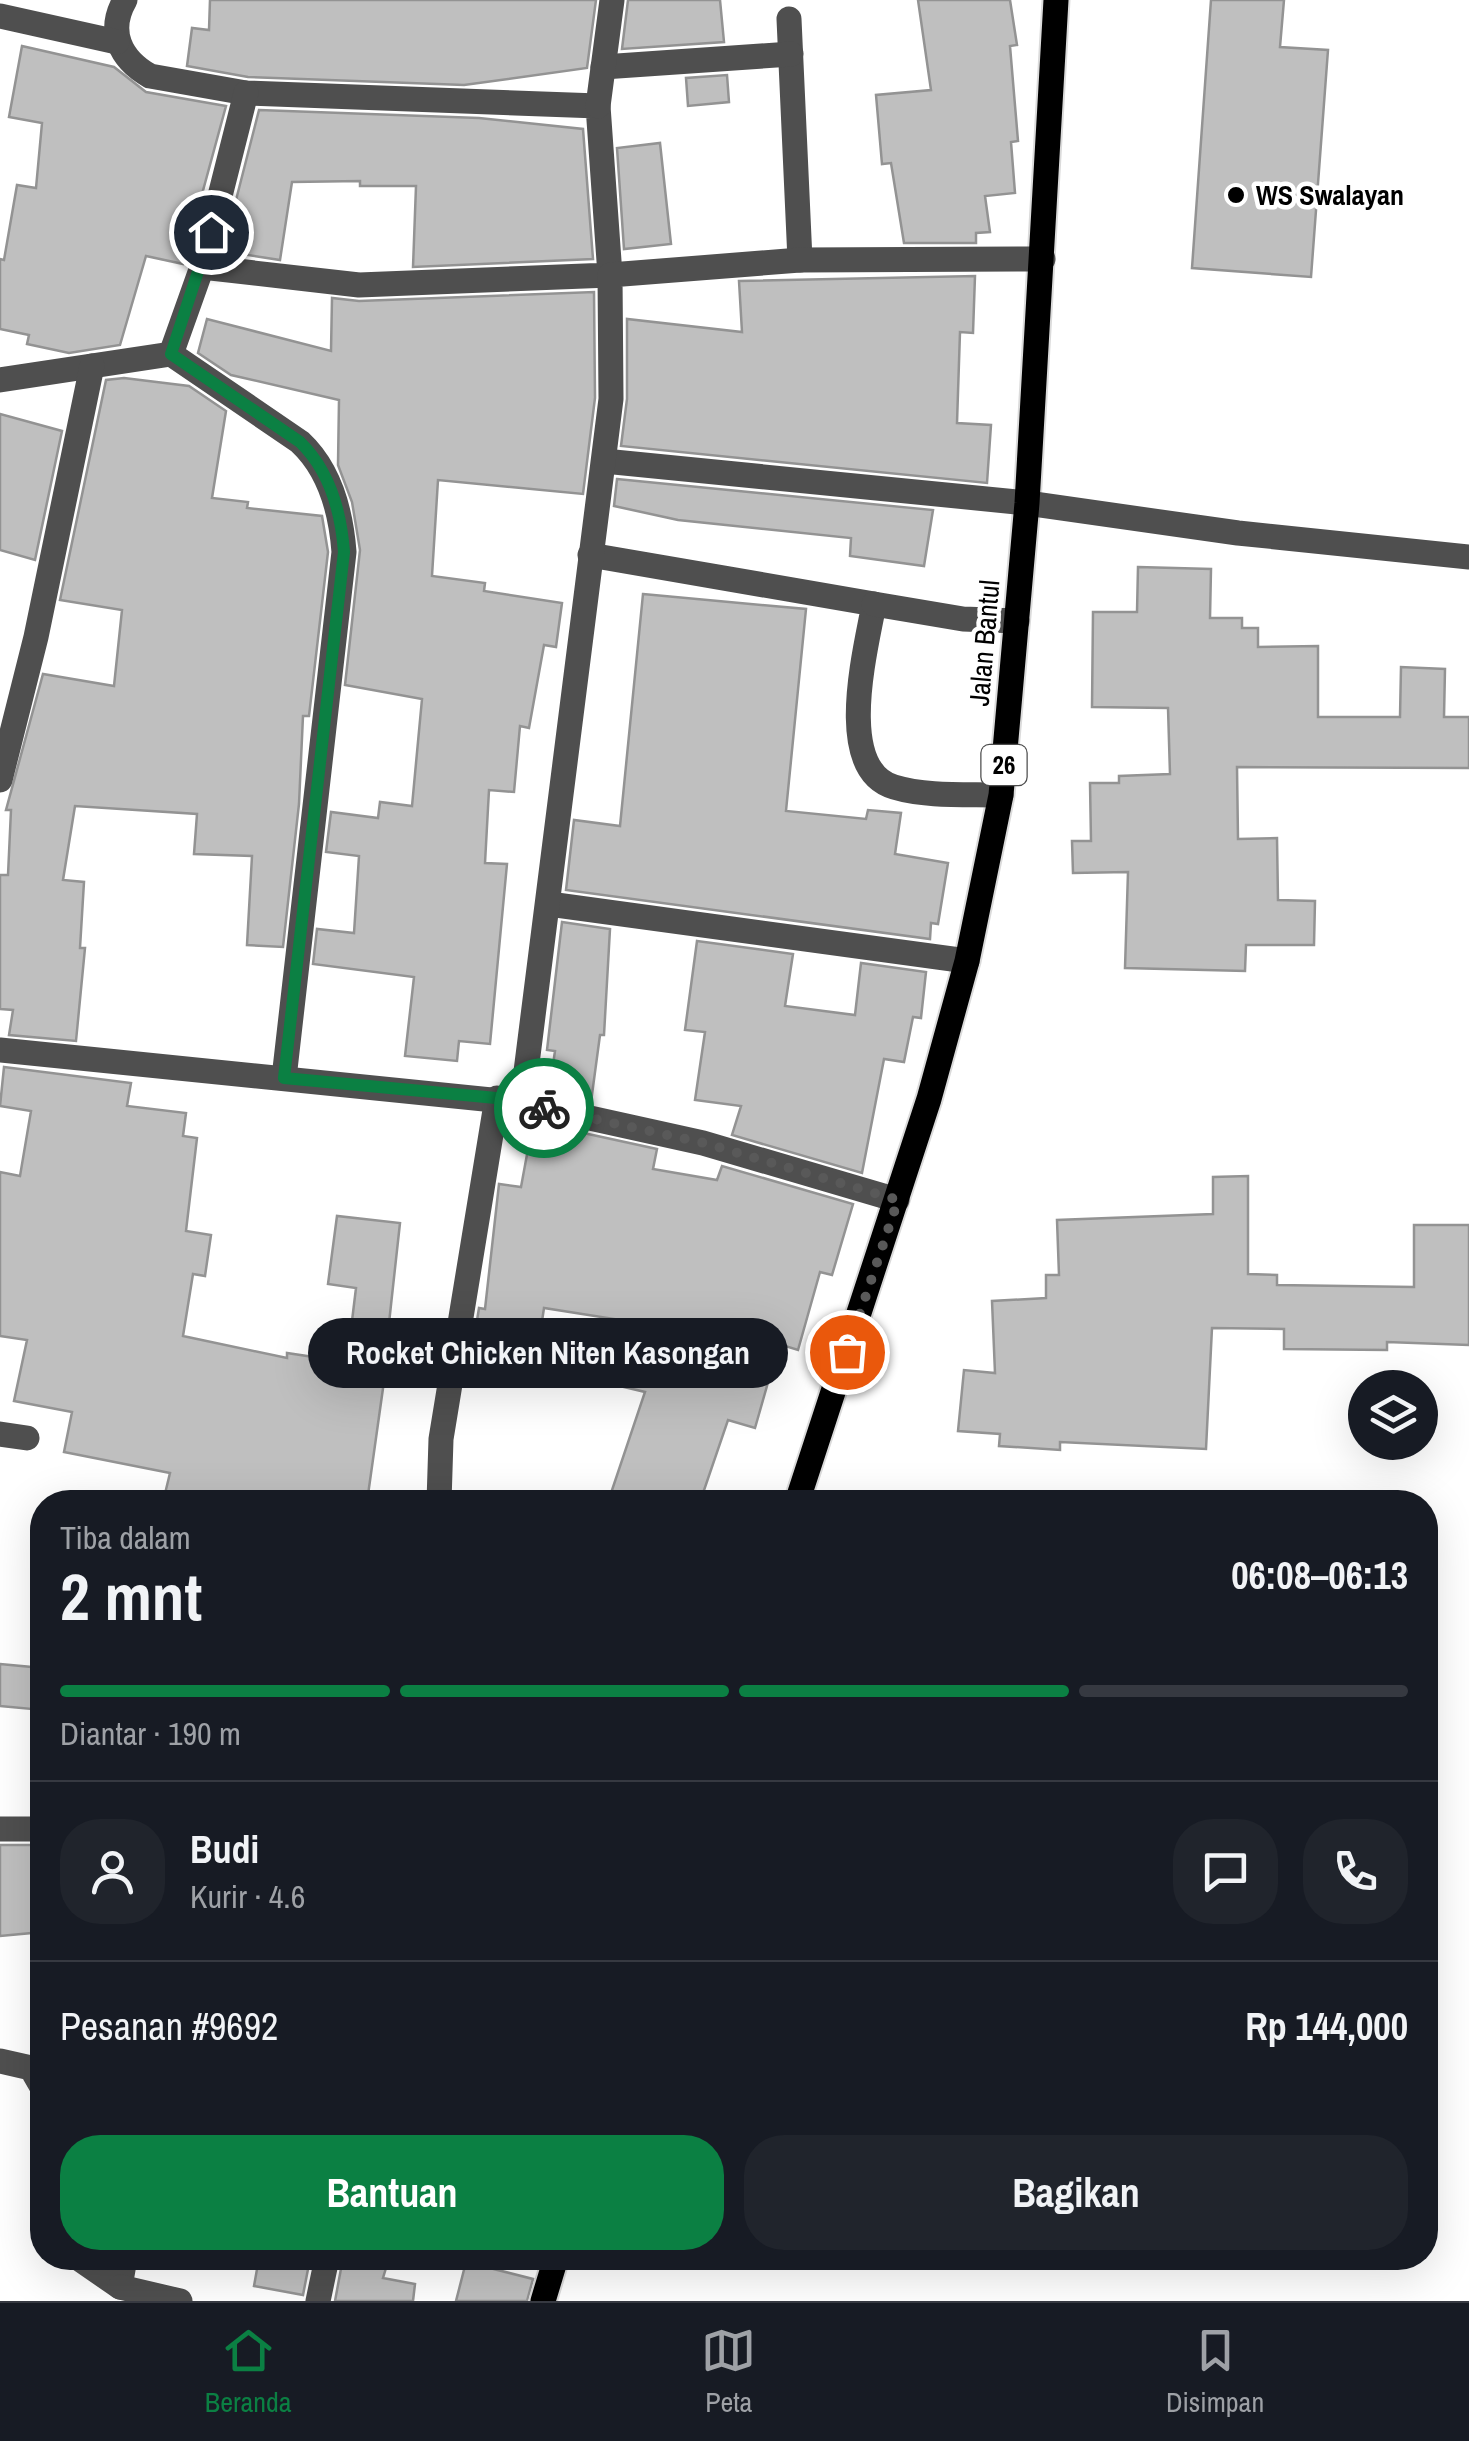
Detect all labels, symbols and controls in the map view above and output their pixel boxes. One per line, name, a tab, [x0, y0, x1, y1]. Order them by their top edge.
place label: WS Swalayan	[1256, 176, 1404, 214]
marker: WS Swalayan	[1225, 184, 1247, 206]
pin	[169, 190, 254, 275]
icon: home	[184, 205, 239, 260]
street label: Jalan Bantul	[960, 578, 1008, 708]
road number: 26	[982, 745, 1026, 785]
courier	[494, 1058, 594, 1158]
icon: bike	[517, 1081, 572, 1136]
pin	[805, 1310, 890, 1395]
callout: Rocket Chicken Niten Kasongan	[307, 1317, 787, 1387]
icon: bag	[820, 1325, 875, 1380]
text: Rocket Chicken Niten Kasongan	[346, 1331, 750, 1374]
map controls	[1348, 1370, 1438, 1460]
button: layers	[1348, 1370, 1438, 1460]
text: Tiba dalam	[60, 1516, 191, 1559]
text: 06:08–06:13	[1231, 1550, 1408, 1601]
text: 2 mnt	[60, 1553, 202, 1640]
text: Diantar · 190 m	[60, 1712, 241, 1755]
button: person	[60, 1819, 165, 1924]
button: chat	[1173, 1819, 1278, 1924]
button: phone	[1303, 1819, 1408, 1924]
text: Budi	[190, 1824, 259, 1875]
text: Kurir · 4.6	[190, 1875, 305, 1918]
text: Pesanan #9692	[60, 2001, 278, 2052]
text: Rp 144,000	[1245, 2001, 1408, 2052]
button: Bantuan	[60, 2135, 724, 2250]
button: Bagikan	[744, 2135, 1408, 2250]
tab: Beranda	[205, 2323, 292, 2421]
tab: Peta	[701, 2323, 756, 2421]
tab: Disimpan	[1166, 2323, 1264, 2421]

